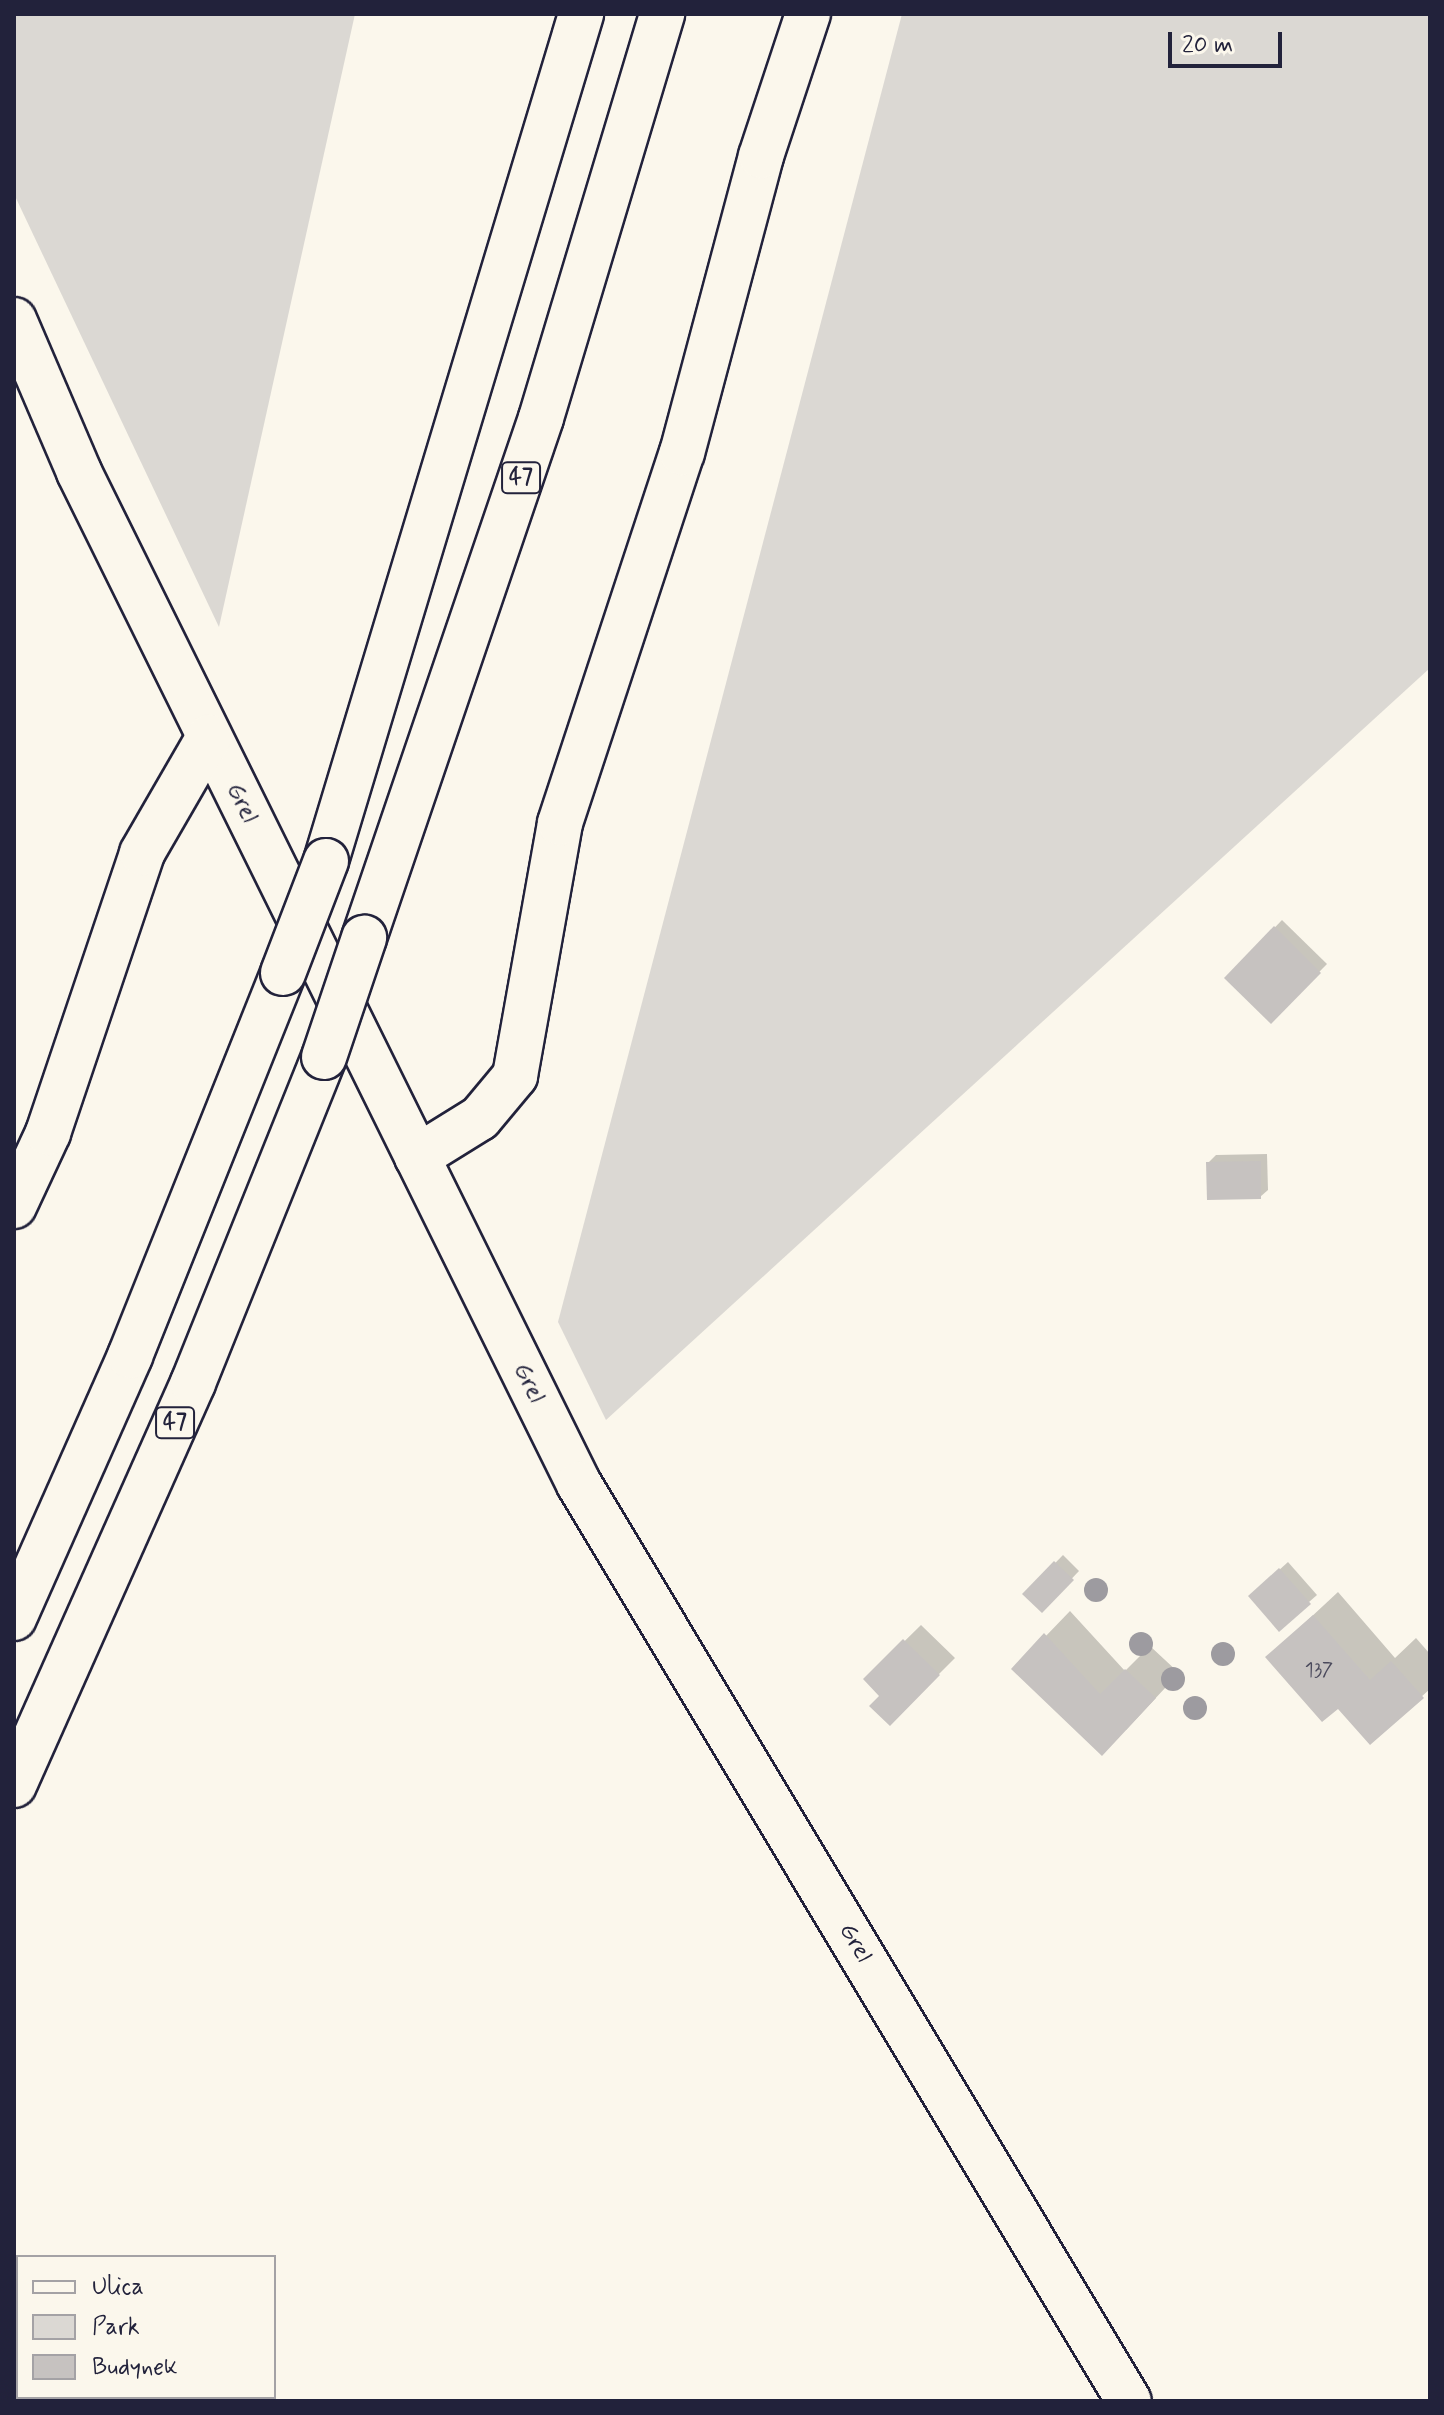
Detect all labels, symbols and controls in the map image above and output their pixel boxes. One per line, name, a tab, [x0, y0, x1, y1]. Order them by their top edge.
scale bar	[1172, 16, 1286, 66]
text: 20 m	[1182, 30, 1233, 61]
road number: 47	[501, 460, 541, 496]
street label: Grel	[220, 778, 264, 828]
street label: Grel	[507, 1358, 551, 1408]
road number: 47	[155, 1405, 195, 1441]
house number: 137	[1305, 1658, 1333, 1682]
street label: Grel	[832, 1918, 878, 1968]
legend	[16, 2255, 276, 2399]
text: Ulica	[92, 2272, 144, 2303]
text: Park	[92, 2312, 140, 2343]
text: Budynek	[92, 2352, 178, 2383]

